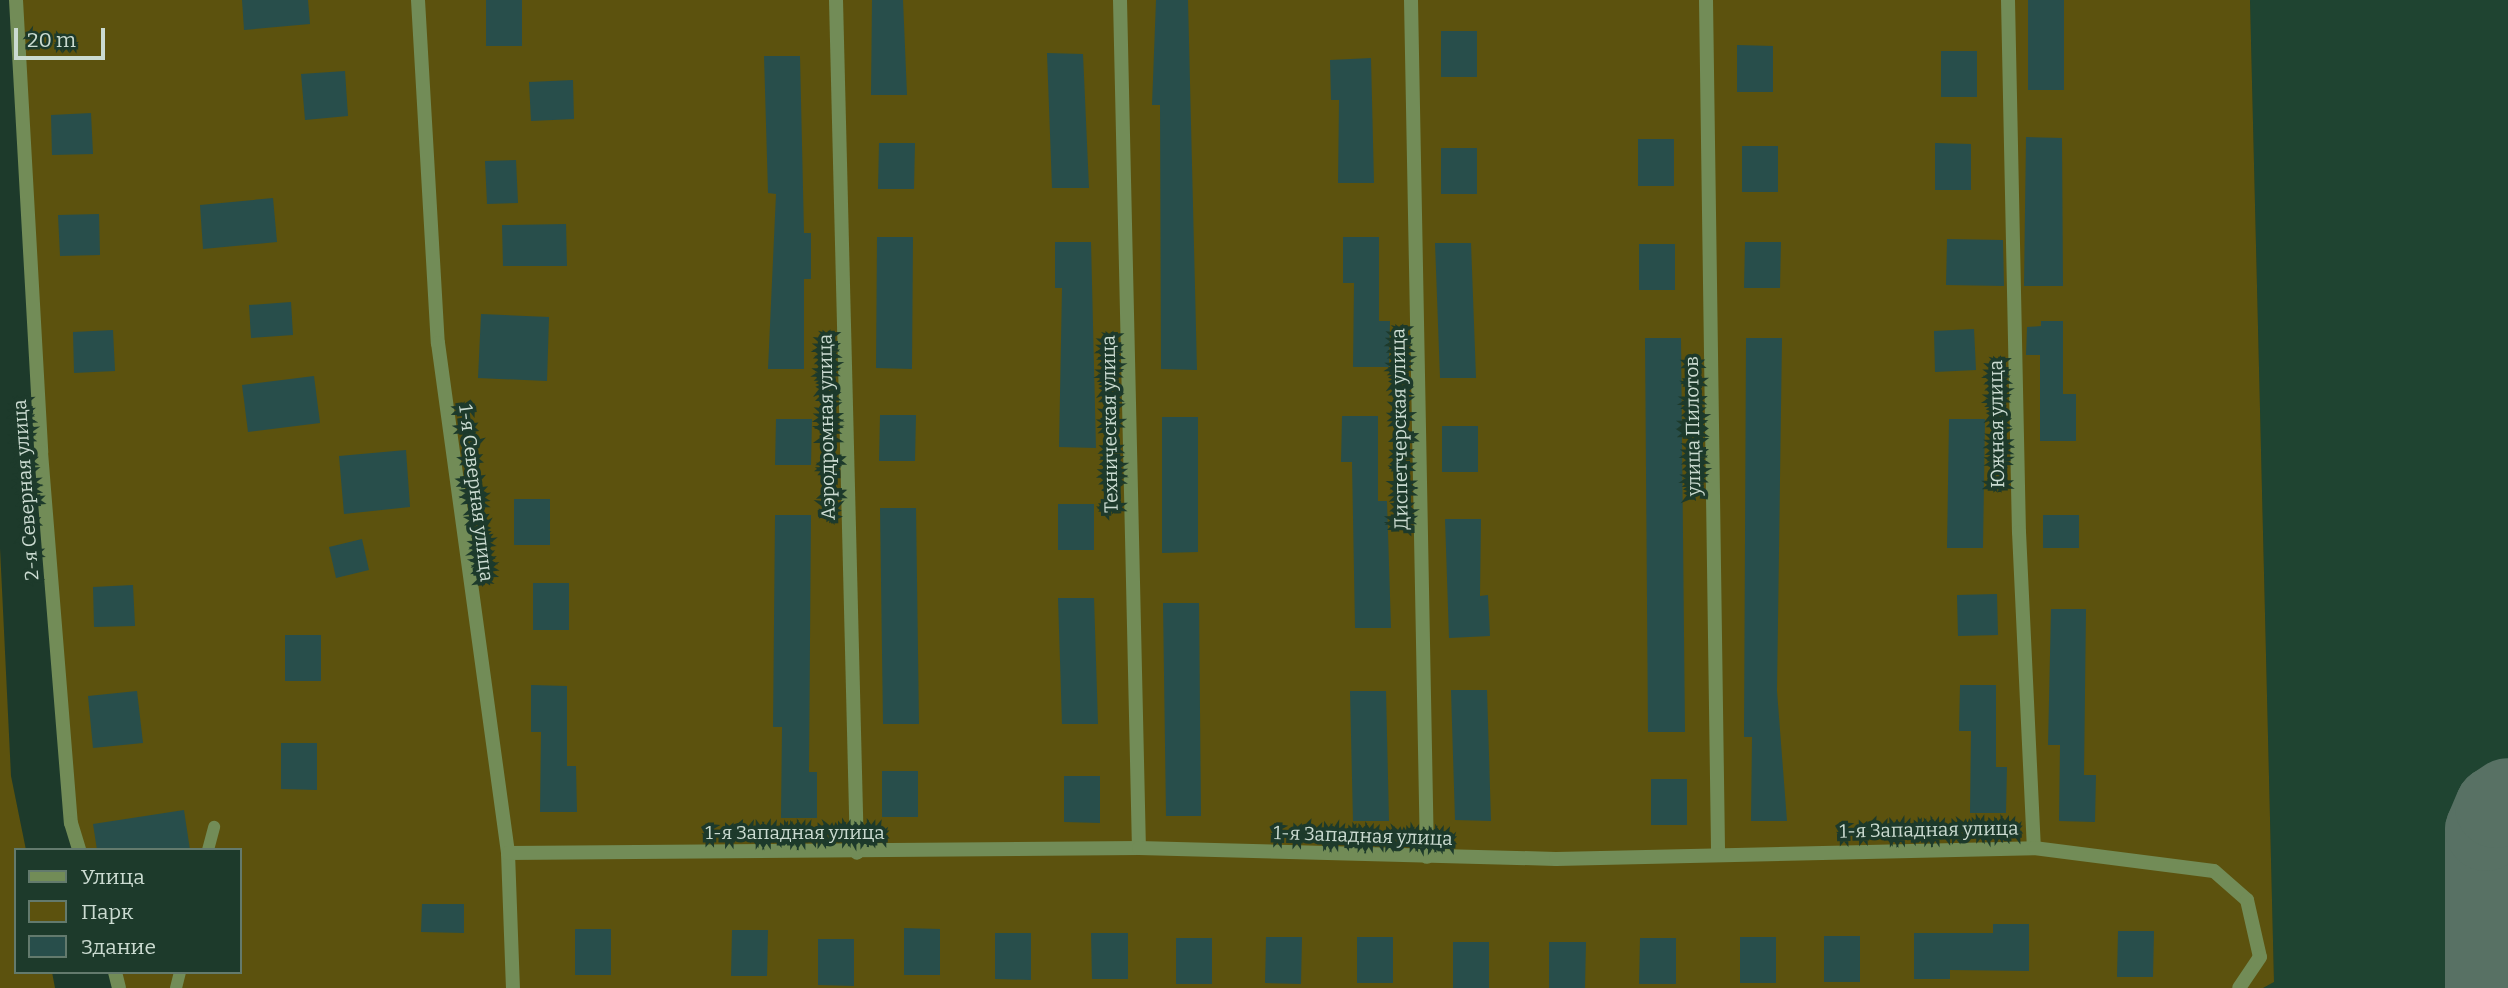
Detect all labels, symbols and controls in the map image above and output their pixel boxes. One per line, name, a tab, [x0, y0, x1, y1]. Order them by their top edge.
scale bar	[18, 14, 108, 58]
text: 20 m	[27, 27, 76, 53]
street label: Диспетчерская улица	[1387, 328, 1413, 530]
street label: Аэродромная улица	[814, 334, 840, 520]
street label: Техническая улица	[1097, 335, 1123, 513]
street label: улица Пилотов	[1680, 356, 1706, 496]
street label: Южная улица	[1984, 360, 2010, 488]
street label: 2-я Северная улица	[8, 399, 44, 581]
street label: 1-я Северная улица	[454, 403, 498, 583]
street label: 1-я Западная улица	[1839, 817, 2019, 843]
street label: 1-я Западная улица	[1273, 821, 1453, 851]
street label: 1-я Западная улица	[705, 822, 885, 844]
legend	[14, 848, 242, 974]
text: Улица	[81, 864, 145, 890]
text: Парк	[81, 899, 133, 925]
text: Здание	[81, 934, 156, 960]

